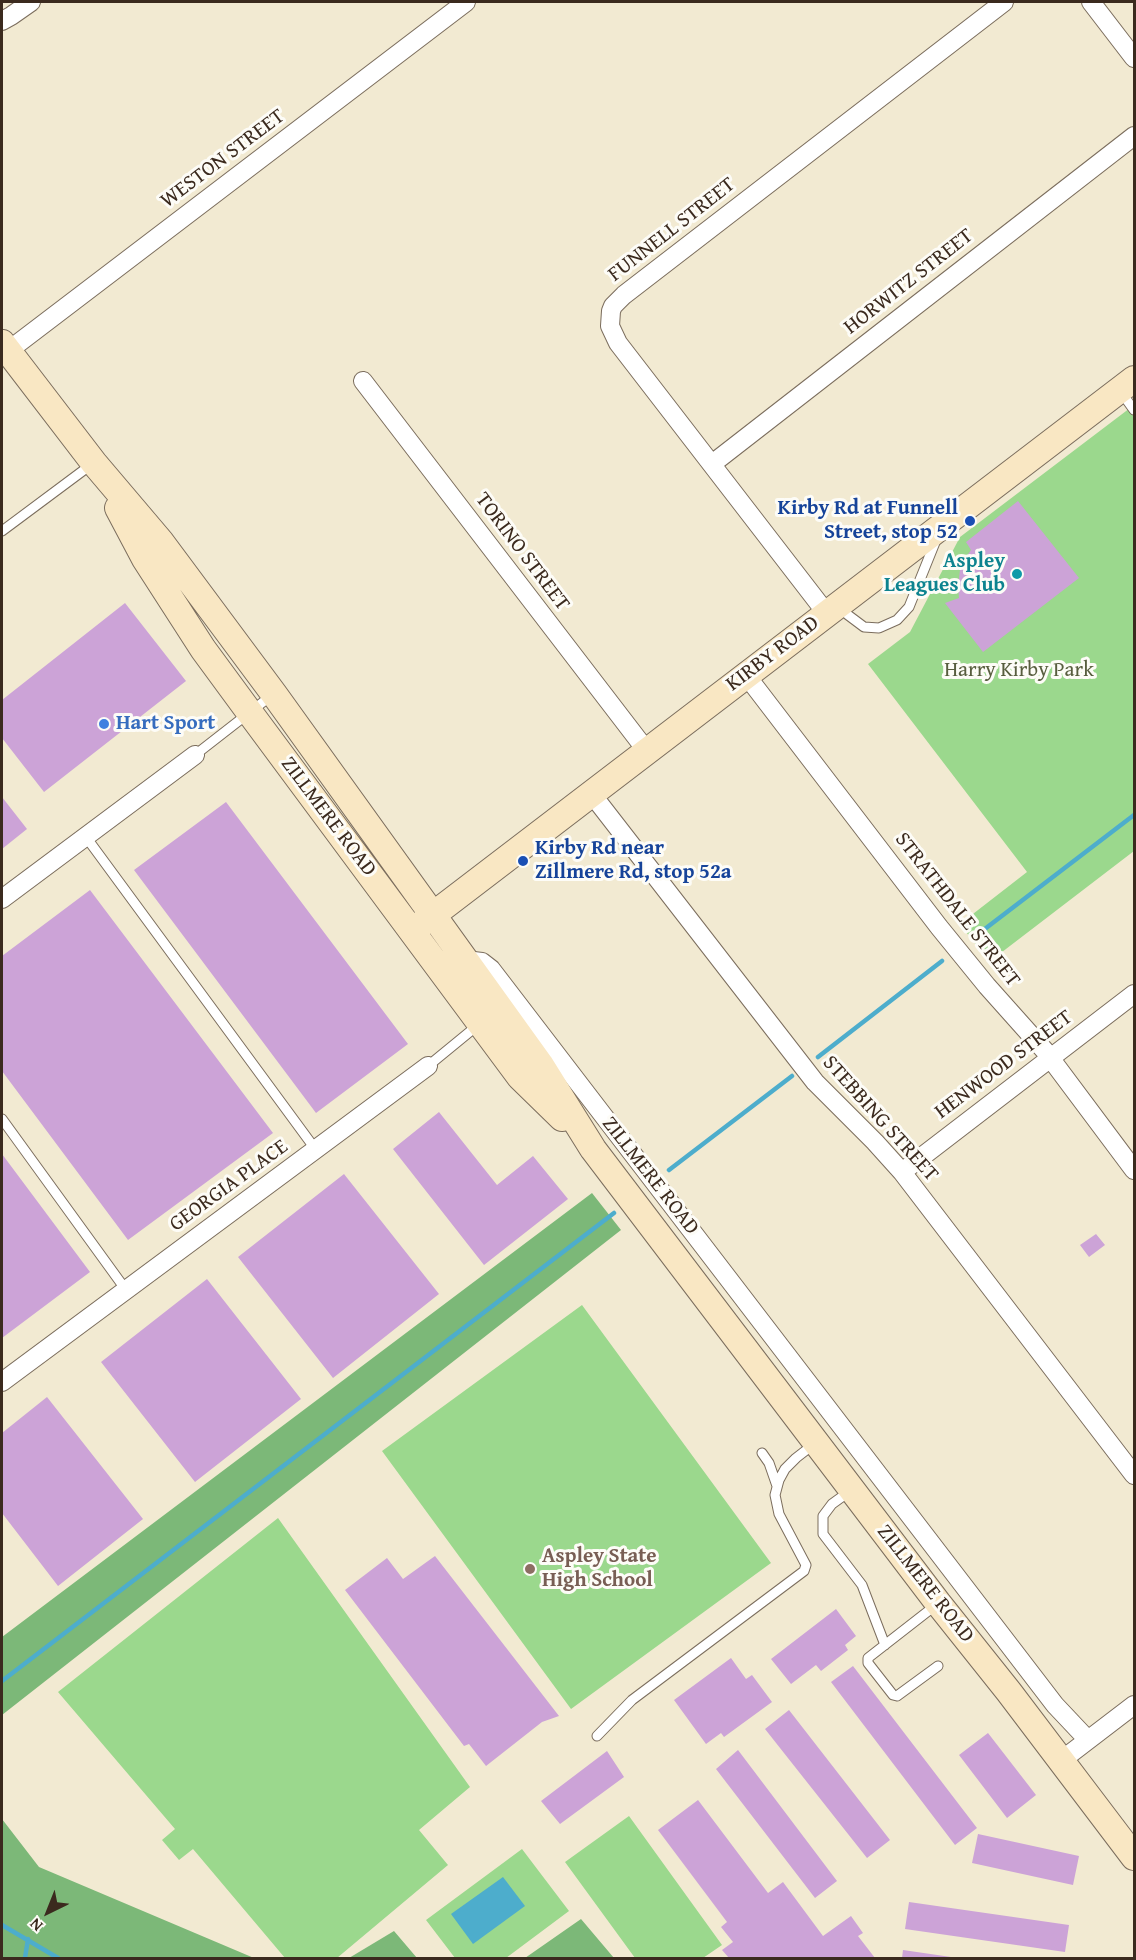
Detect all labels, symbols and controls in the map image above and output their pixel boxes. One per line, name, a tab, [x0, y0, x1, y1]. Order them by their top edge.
street label: WESTON STREET	[156, 104, 290, 214]
street label: FUNNELL STREET	[603, 173, 741, 287]
street label: HORWITZ STREET	[839, 224, 979, 340]
street label: TORINO STREET	[469, 488, 575, 616]
place label: Kirby Rd at Funnell Street, stop 52	[778, 496, 958, 546]
marker: Kirby Rd at Funnell Street, stop 52	[963, 514, 977, 528]
place label: Aspley Leagues Club	[884, 549, 1005, 599]
marker: Aspley Leagues Club	[1010, 567, 1024, 581]
street label: KIRBY ROAD	[722, 611, 824, 697]
park label: Harry Kirby Park	[944, 658, 1094, 684]
place label: Hart Sport	[116, 711, 215, 737]
marker: Hart Sport	[97, 717, 111, 731]
street label: ZILLMERE ROAD	[275, 752, 381, 882]
street label: STRATHDALE STREET	[889, 828, 1025, 992]
place label: Kirby Rd near Zillmere Rd, stop 52a	[535, 836, 732, 886]
marker: Kirby Rd near Zillmere Rd, stop 52a	[516, 854, 530, 868]
street label: HENWOOD STREET	[930, 1005, 1078, 1125]
street label: STEBBING STREET	[817, 1051, 943, 1187]
street label: ZILLMERE ROAD	[596, 1112, 704, 1240]
street label: GEORGIA PLACE	[165, 1135, 293, 1237]
street label: ZILLMERE ROAD	[871, 1520, 979, 1648]
place label: Aspley State High School	[542, 1544, 657, 1594]
marker: Aspley State High School	[523, 1562, 537, 1576]
north arrow	[18, 1882, 78, 1942]
text: N	[24, 1913, 48, 1938]

